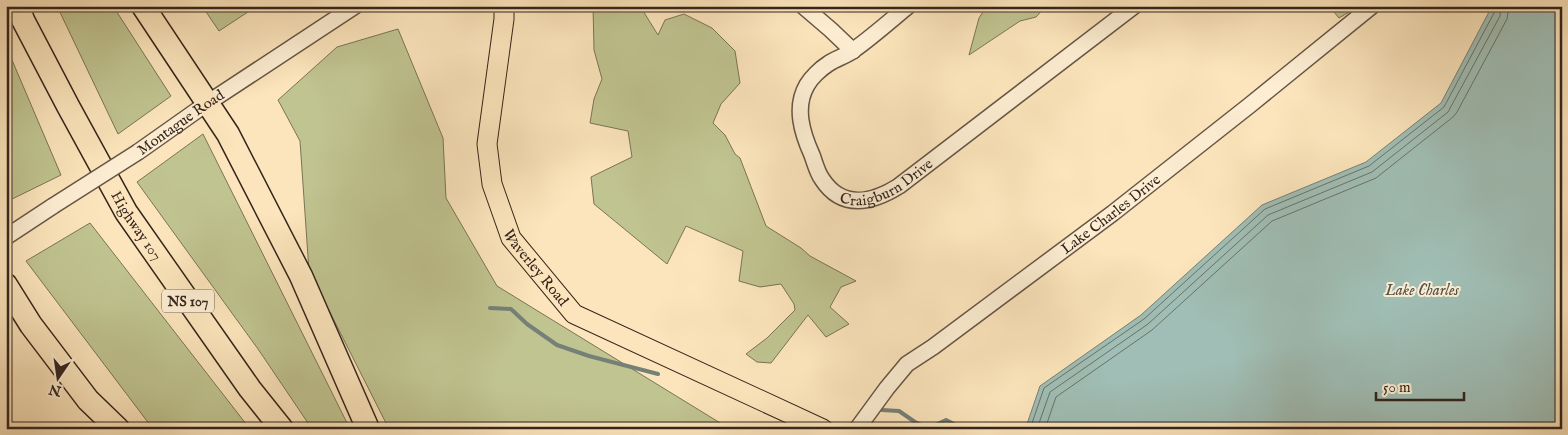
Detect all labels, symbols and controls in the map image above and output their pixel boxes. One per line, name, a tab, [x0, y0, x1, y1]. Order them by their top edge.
street label: Montague Road	[134, 85, 229, 159]
street label: Craigburn Drive	[837, 154, 937, 211]
street label: Lake Charles Drive	[1057, 170, 1165, 258]
street label: Highway 107	[106, 188, 166, 264]
street label: Waverley Road	[499, 227, 573, 311]
water label: Lake Charles	[1384, 281, 1459, 301]
road number: NS 107	[162, 290, 214, 312]
north arrow	[32, 352, 82, 402]
scale bar	[1376, 370, 1463, 402]
text: 50 m	[1383, 378, 1411, 397]
text: N	[47, 380, 64, 400]

